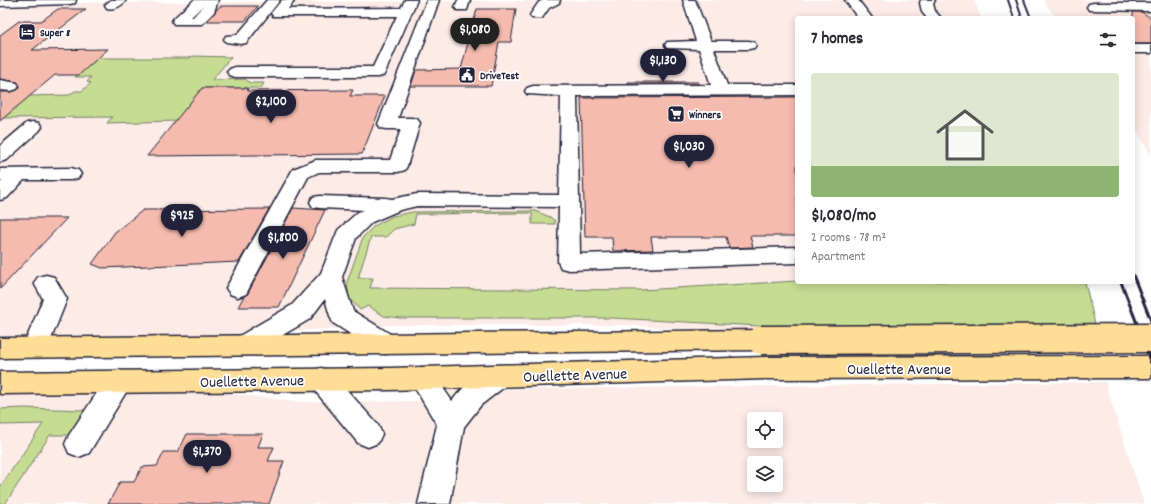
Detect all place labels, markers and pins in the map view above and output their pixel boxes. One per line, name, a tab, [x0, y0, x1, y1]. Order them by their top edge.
pin: $1,080	[442, 18, 508, 52]
hotel icon: Super 8	[17, 22, 37, 42]
place label: Super 8	[40, 26, 71, 42]
pin: $1,130	[630, 49, 696, 83]
public building icon: DriveTest	[457, 65, 477, 85]
place label: DriveTest	[480, 69, 520, 85]
pin: $2,100	[238, 90, 304, 124]
supermarket icon: Winners	[666, 104, 686, 124]
place label: Winners	[689, 108, 721, 124]
pin: $1,030	[656, 135, 722, 169]
pin: $925	[158, 204, 206, 238]
pin: $1,800	[250, 226, 316, 260]
pin: $1,370	[174, 440, 240, 474]

